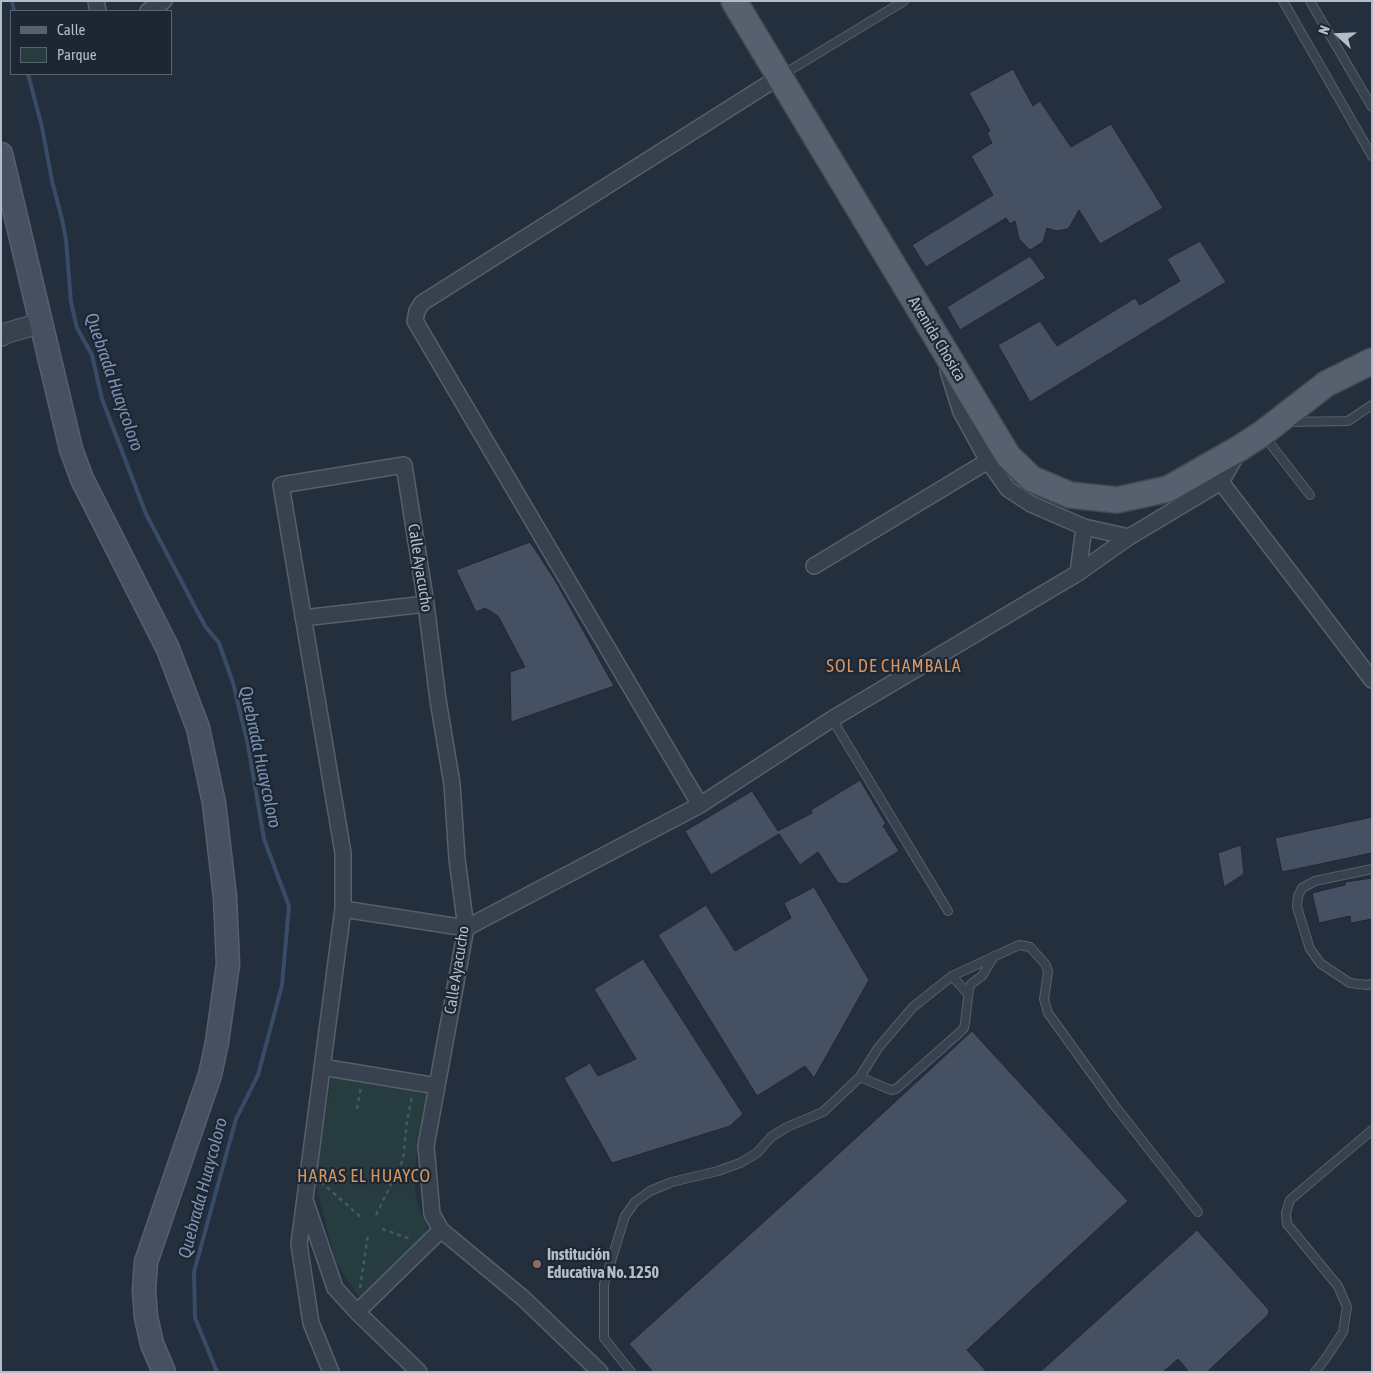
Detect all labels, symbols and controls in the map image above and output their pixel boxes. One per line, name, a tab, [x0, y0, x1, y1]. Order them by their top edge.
legend	[10, 10, 172, 75]
north arrow	[1313, 10, 1363, 60]
text: Calle	[57, 21, 85, 38]
text: N	[1315, 23, 1333, 36]
text: Parque	[57, 46, 97, 63]
street label: Avenida Chosica	[904, 293, 970, 385]
water label: Quebrada Huaycoloro	[80, 310, 148, 454]
street label: Calle Ayacucho	[404, 523, 436, 613]
district label: SOL DE CHAMBALA	[824, 655, 964, 677]
water label: Quebrada Huaycoloro	[234, 684, 286, 830]
street label: Calle Ayacucho	[441, 925, 473, 1015]
water label: Quebrada Huaycoloro	[174, 1115, 232, 1261]
district label: HARAS EL HUAYCO	[295, 1165, 433, 1187]
place label: Institución Educativa No. 1250	[547, 1245, 659, 1283]
marker: Institución Educativa No. 1250	[531, 1258, 543, 1270]

